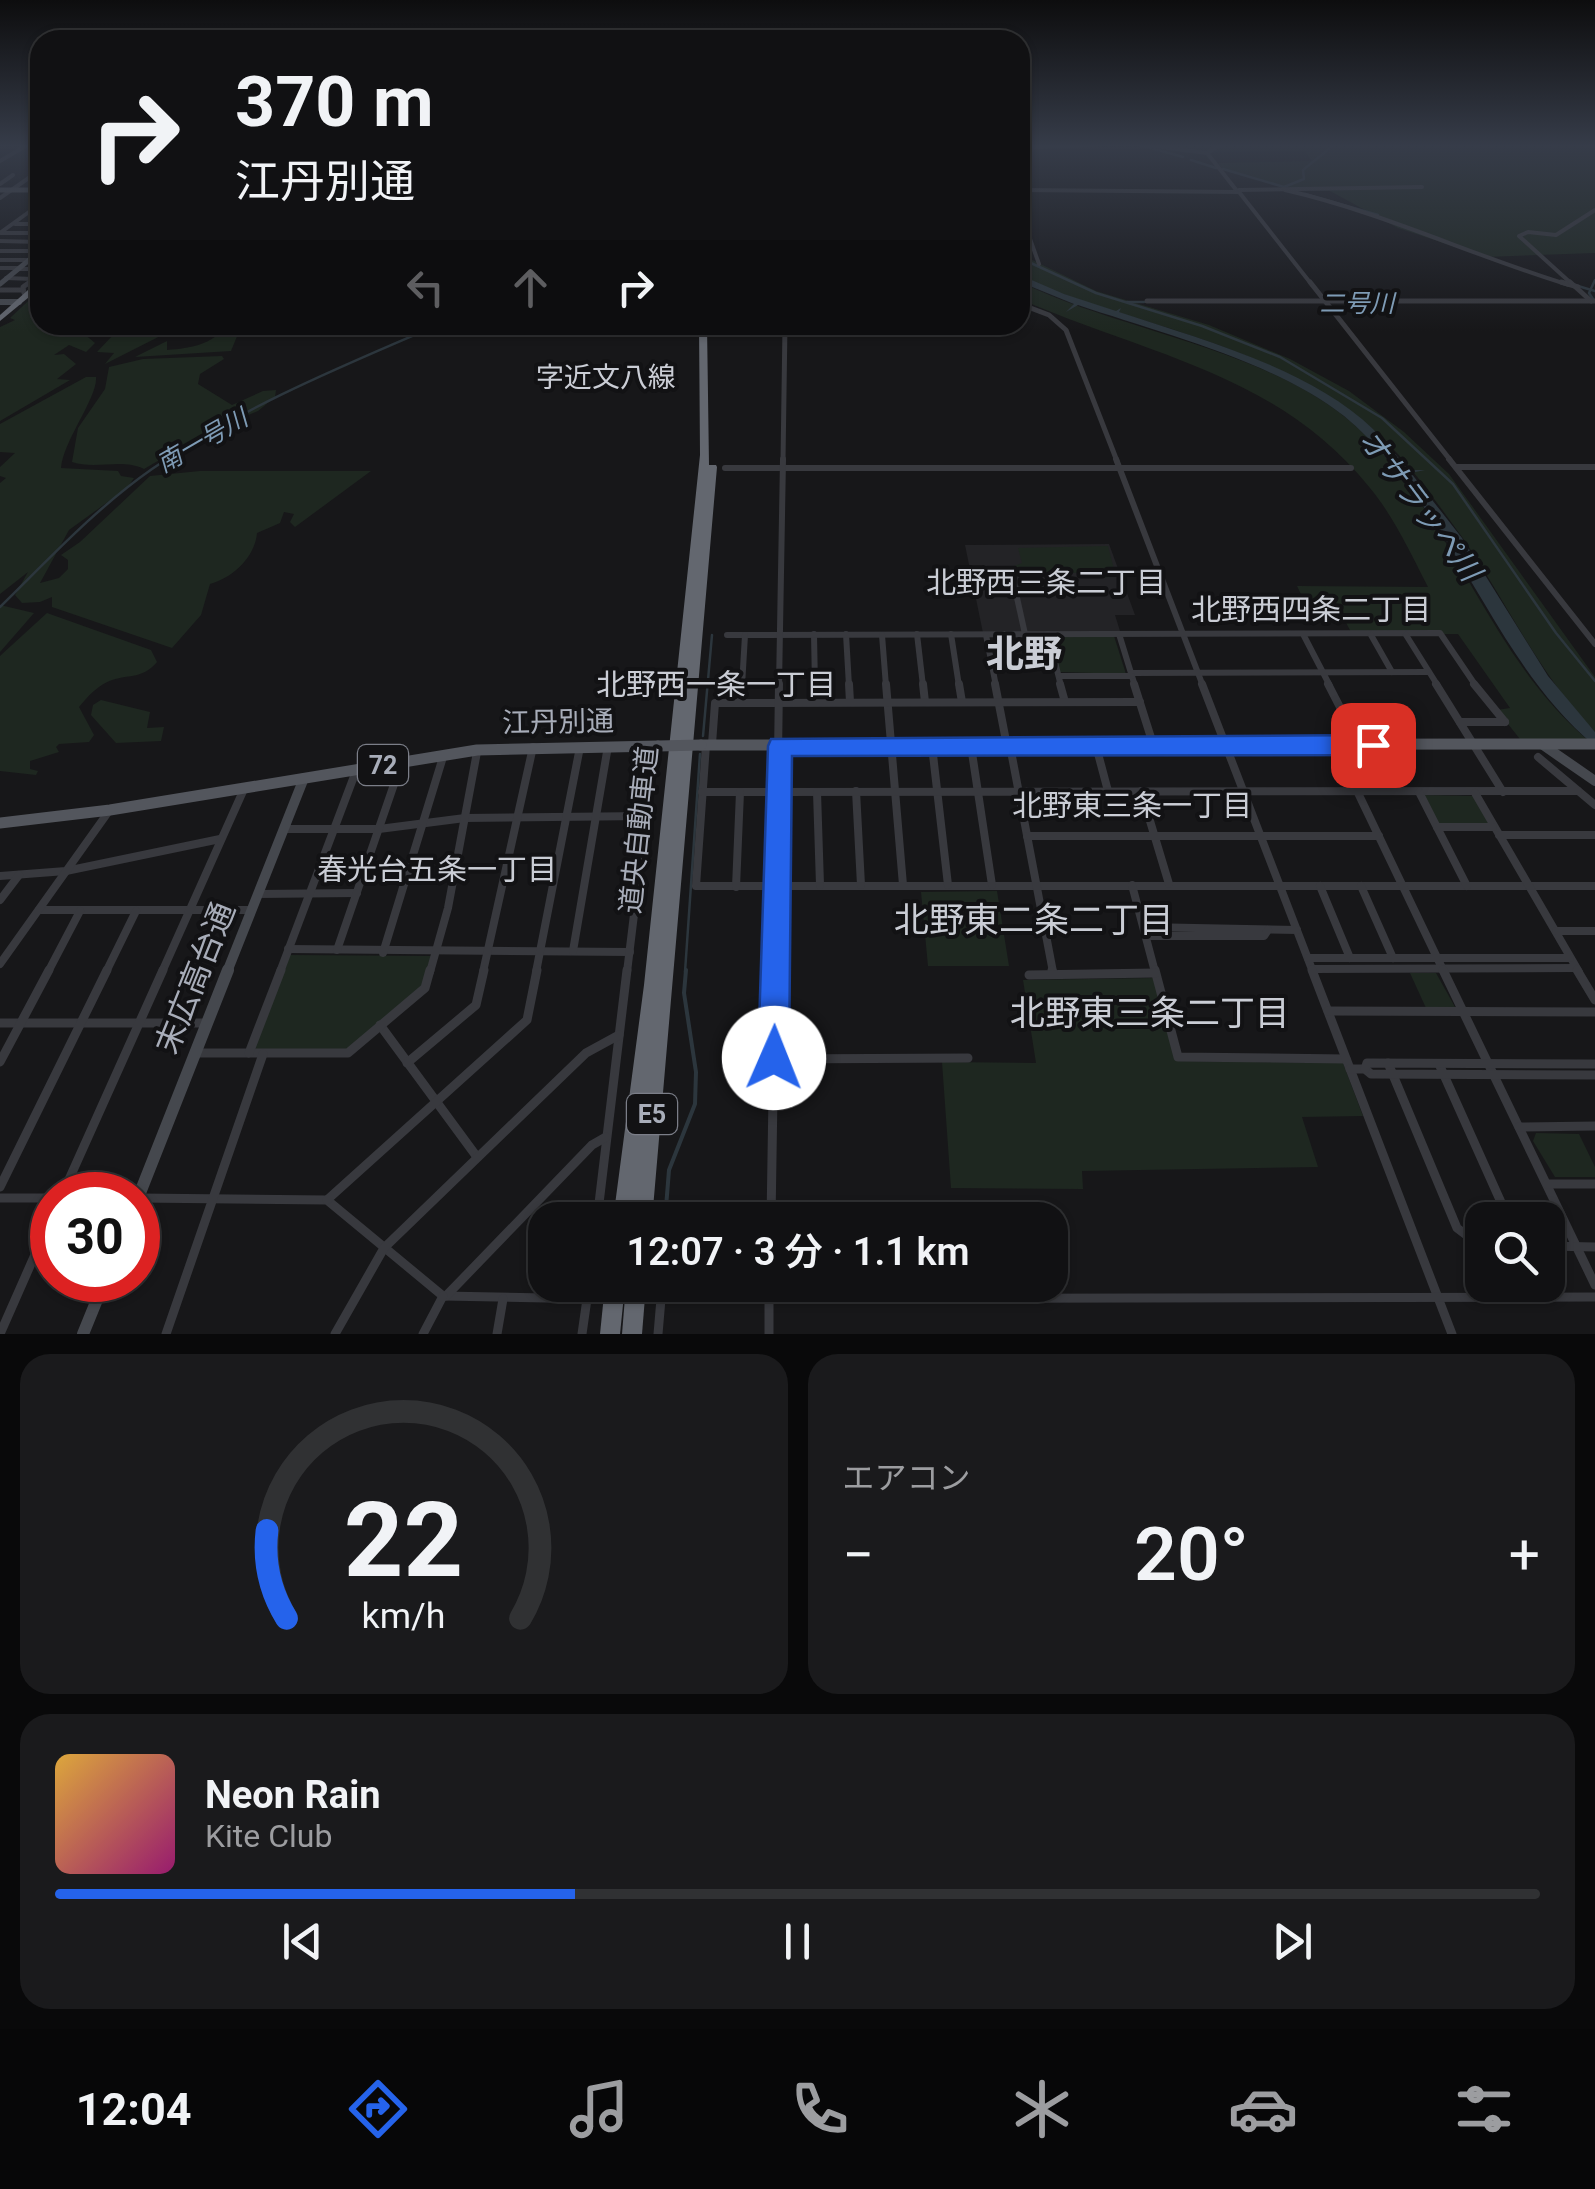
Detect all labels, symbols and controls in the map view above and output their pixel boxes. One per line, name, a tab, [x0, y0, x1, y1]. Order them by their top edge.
text: 370 m	[235, 61, 434, 143]
icon: right	[70, 70, 200, 200]
text: 江丹別通	[235, 155, 415, 208]
icon: left	[398, 260, 453, 315]
icon: ahead	[503, 260, 558, 315]
icon: right	[608, 260, 663, 315]
water label: 二号川	[1319, 289, 1397, 318]
district label: 字近文八線	[536, 361, 676, 394]
water label: 南一号川	[151, 402, 255, 479]
water label: オサラッペ川	[1352, 423, 1490, 590]
district label: 北野西三条二丁目	[926, 565, 1166, 600]
district label: 北野西四条二丁目	[1191, 592, 1431, 627]
district label: 北野	[986, 632, 1062, 676]
district label: 北野西一条一丁目	[596, 667, 836, 702]
pin	[1331, 703, 1416, 788]
street label: 江丹別通	[502, 705, 614, 739]
icon: arrive	[1346, 718, 1401, 773]
road number: 72	[358, 745, 408, 785]
street label: 道央自動車道	[614, 745, 664, 915]
district label: 北野東三条一丁目	[1012, 788, 1252, 823]
district label: 春光台五条一丁目	[317, 852, 557, 887]
street label: 末広高台通	[147, 897, 243, 1059]
district label: 北野東二条二丁目	[894, 900, 1174, 941]
district label: 北野東三条二丁目	[1010, 993, 1290, 1034]
position arrow	[722, 1006, 826, 1110]
road number: E5	[627, 1094, 677, 1134]
speed limit sign: 30	[30, 1172, 160, 1302]
map controls	[1465, 1202, 1565, 1302]
button: search	[1465, 1202, 1565, 1302]
text: 12:07 · 3 分 · 1.1 km	[626, 1230, 970, 1274]
text: エアコン	[843, 1459, 971, 1497]
text: 22	[344, 1480, 463, 1601]
text: 20°	[1134, 1510, 1249, 1598]
text: −	[843, 1523, 874, 1587]
text: +	[1509, 1523, 1540, 1587]
text: km/h	[362, 1595, 446, 1637]
text: Neon Rain	[205, 1773, 381, 1817]
text: Kite Club	[205, 1817, 332, 1855]
icon: previous	[275, 1914, 330, 1969]
icon: pause	[770, 1914, 825, 1969]
icon: next	[1265, 1914, 1320, 1969]
icon: directions	[343, 2074, 413, 2144]
icon: music	[564, 2074, 634, 2144]
icon: phone	[785, 2074, 855, 2144]
icon: climate	[1007, 2074, 1077, 2144]
icon: car	[1228, 2074, 1298, 2144]
icon: filters	[1449, 2074, 1519, 2144]
text: 12:04	[76, 2083, 192, 2136]

